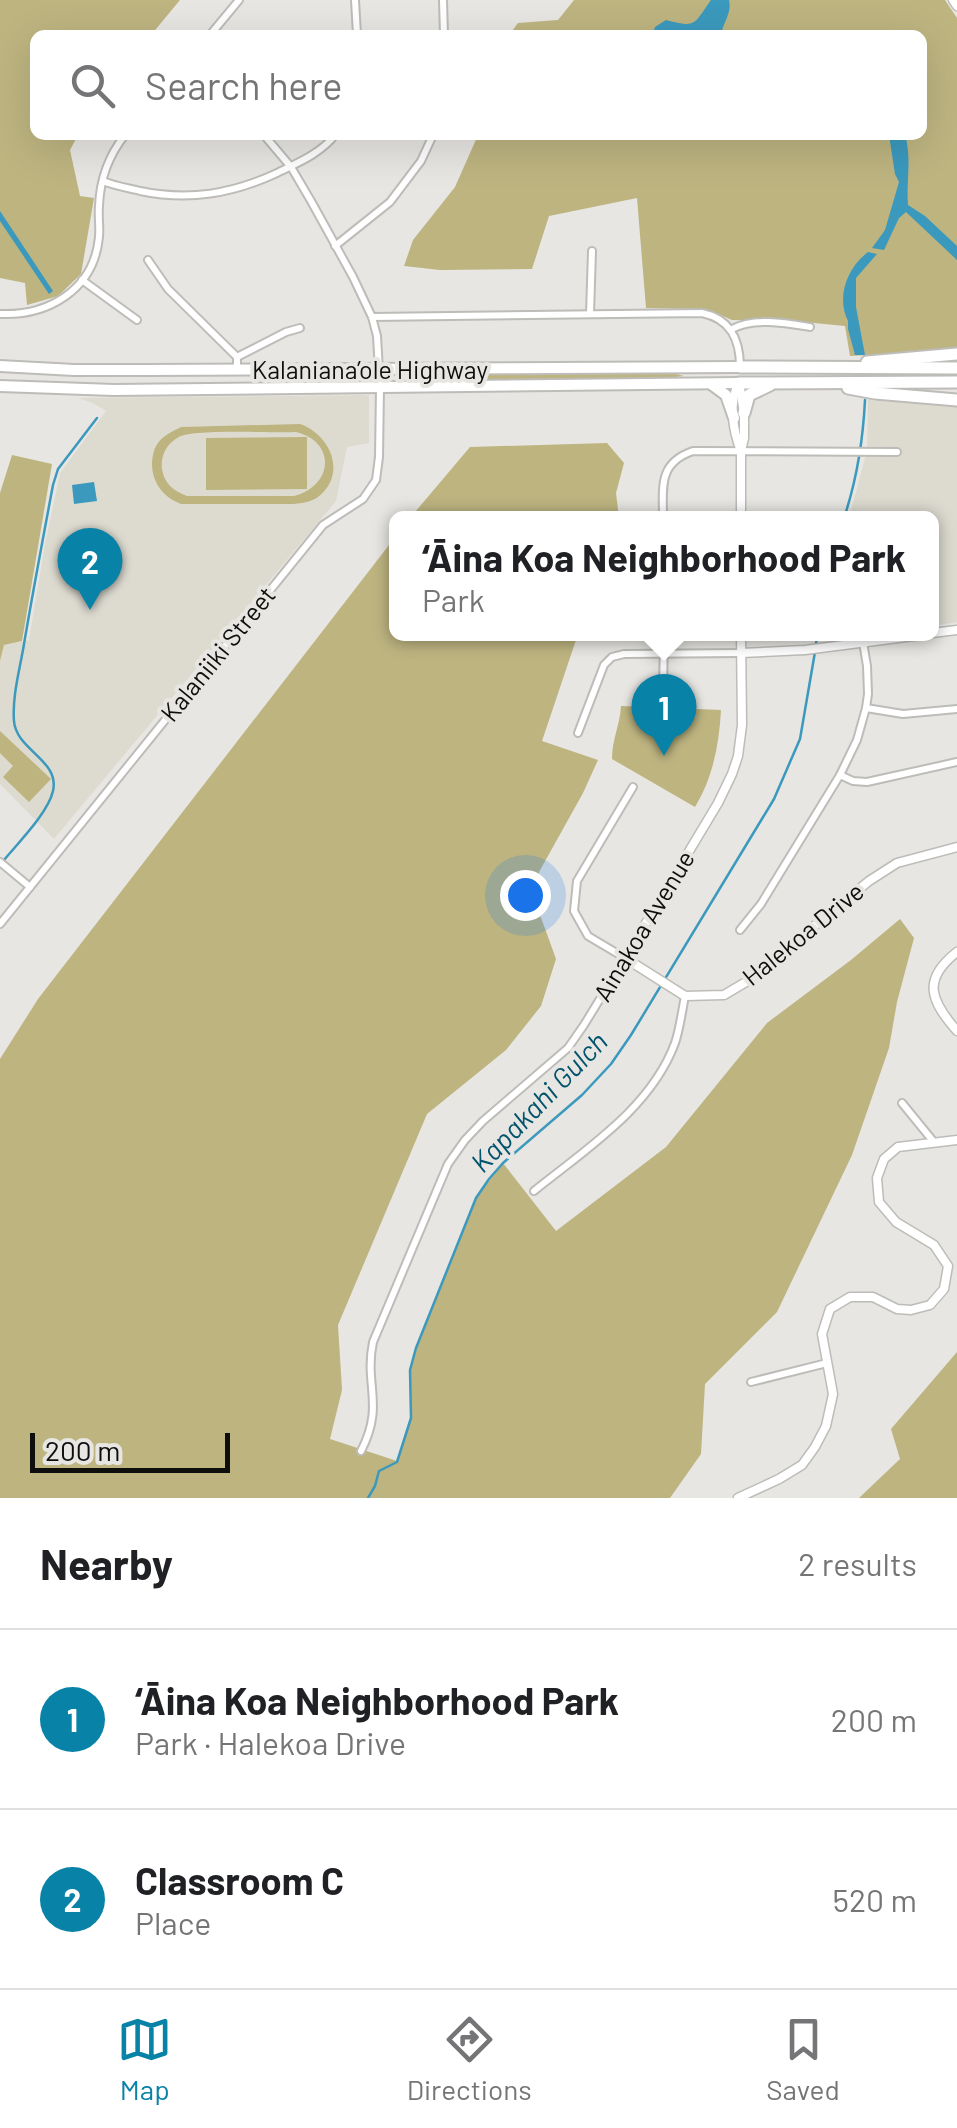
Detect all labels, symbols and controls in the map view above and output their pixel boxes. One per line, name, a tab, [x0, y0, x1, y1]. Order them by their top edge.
search box	[30, 30, 927, 140]
icon: search	[65, 58, 120, 113]
text: Search here	[145, 62, 343, 108]
street label: Kalaniana’ole Highway	[252, 354, 488, 384]
popup	[389, 511, 939, 641]
pin: 2	[58, 528, 122, 610]
text: ‘Āina Koa Neighborhood Park	[422, 534, 906, 580]
street label: Kalaniiki Street	[154, 580, 281, 727]
text: Park	[422, 580, 485, 618]
pin: 1	[632, 674, 696, 756]
street label: Ainakoa Avenue	[586, 845, 700, 1006]
your location	[500, 870, 551, 921]
street label: Halekoa Drive	[736, 875, 869, 991]
water label: Kapakahi Gulch	[463, 1024, 614, 1179]
scale bar	[30, 1428, 230, 1472]
text: 200 m	[45, 1433, 120, 1467]
text: Nearby	[40, 1538, 173, 1588]
text: 2 results	[798, 1544, 917, 1582]
text: ‘Āina Koa Neighborhood Park	[135, 1677, 619, 1723]
text: 1	[67, 1700, 78, 1738]
text: 200 m	[831, 1700, 917, 1738]
text: Park · Halekoa Drive	[135, 1723, 406, 1761]
text: Classroom C	[135, 1857, 344, 1903]
text: 2	[64, 1880, 81, 1918]
text: 520 m	[832, 1880, 917, 1918]
text: Place	[135, 1903, 211, 1941]
tab: Map	[117, 2012, 172, 2106]
tab: Directions	[407, 2012, 532, 2106]
tab: Saved	[766, 2012, 840, 2106]

